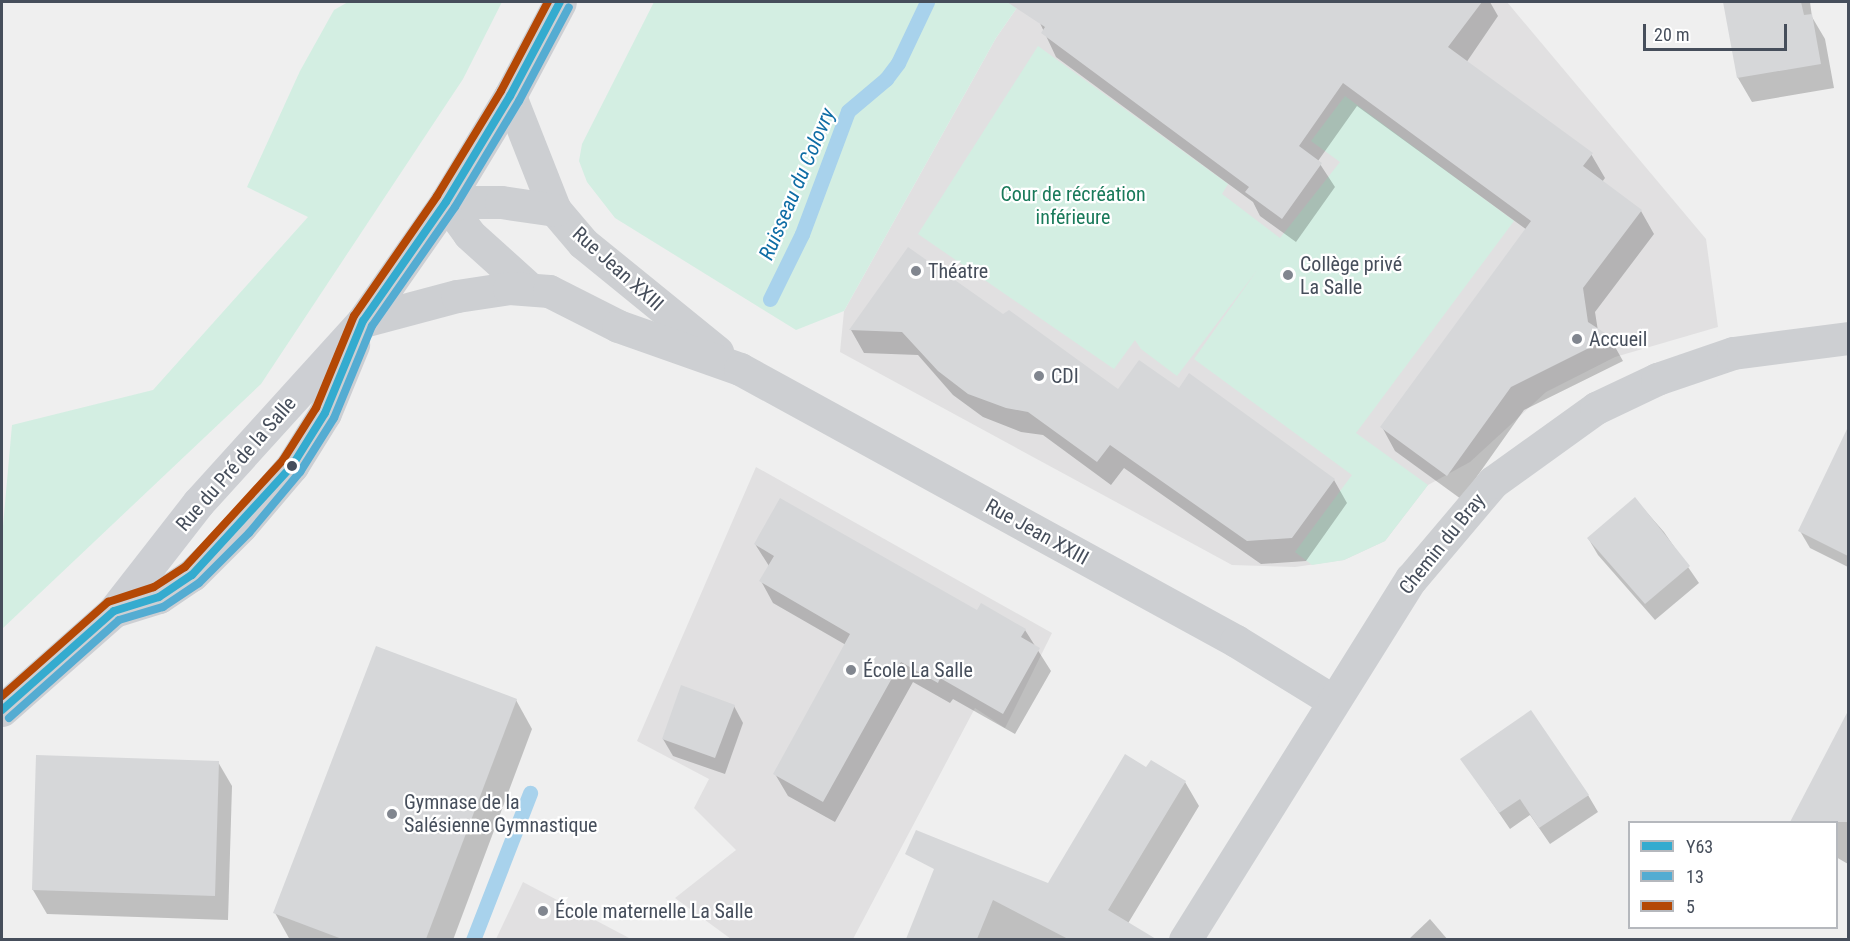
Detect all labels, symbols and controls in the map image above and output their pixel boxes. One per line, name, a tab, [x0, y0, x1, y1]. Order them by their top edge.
scale bar	[1646, 12, 1790, 50]
text: 20 m	[1654, 24, 1689, 45]
water label: Ruisseau du Colovry	[754, 104, 840, 264]
park label: Cour de récréation inférieure	[1000, 183, 1146, 230]
street label: Rue Jean XXIII	[568, 222, 668, 316]
place label: Collège privé La Salle	[1300, 252, 1402, 299]
place label: Théatre	[928, 259, 988, 283]
marker: Théatre	[909, 264, 923, 278]
marker: Collège privé La Salle	[1281, 268, 1295, 282]
place label: Accueil	[1589, 327, 1647, 351]
marker: Accueil	[1570, 332, 1584, 346]
place label: CDI	[1051, 364, 1079, 388]
marker: CDI	[1032, 369, 1046, 383]
street label: Rue du Pré de la Salle	[171, 392, 301, 536]
unlabelled marker	[286, 460, 298, 472]
street label: Chemin du Bray	[1394, 489, 1490, 599]
street label: Rue Jean XXIII	[981, 494, 1093, 570]
place label: École La Salle	[863, 658, 973, 682]
marker: École La Salle	[844, 663, 858, 677]
place label: Gymnase de la Salésienne Gymnastique	[404, 790, 597, 837]
marker: Gymnase de la Salésienne Gymnastique	[385, 807, 399, 821]
legend	[1628, 821, 1838, 929]
text: Y63	[1686, 836, 1713, 857]
text: 13	[1686, 866, 1704, 887]
text: 5	[1686, 896, 1695, 917]
place label: École maternelle La Salle	[555, 899, 753, 923]
marker: École maternelle La Salle	[536, 904, 550, 918]

